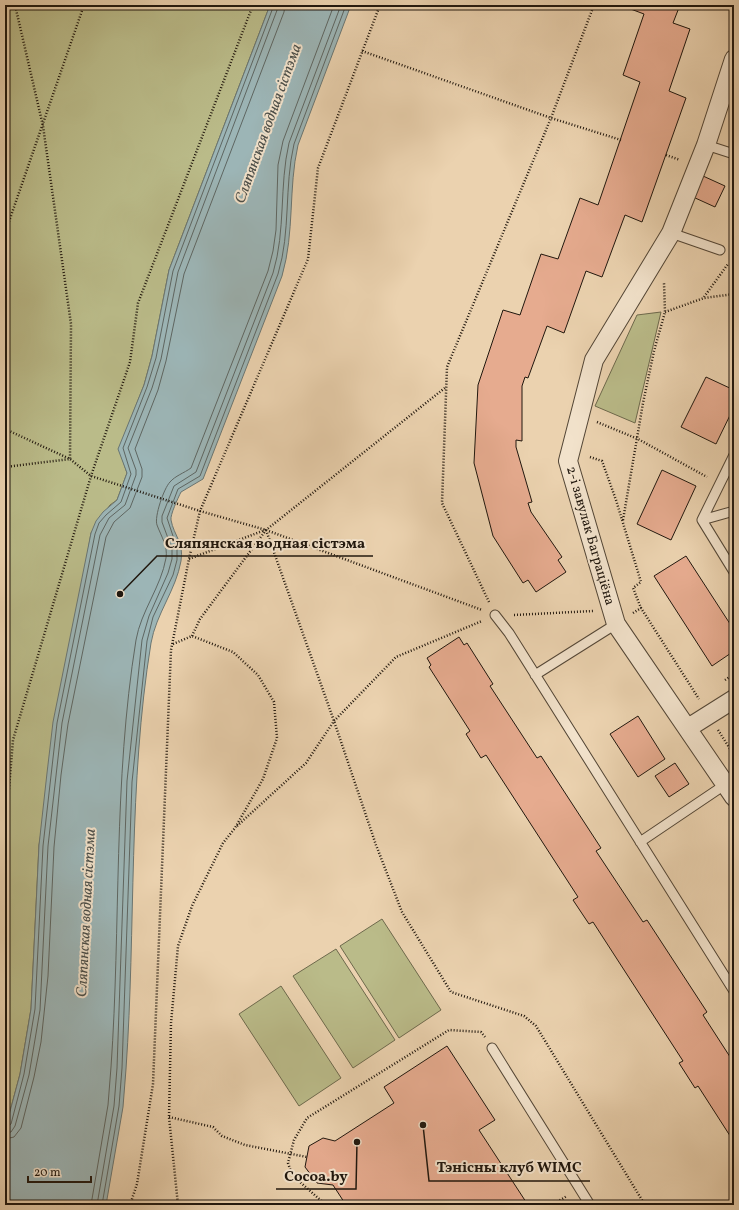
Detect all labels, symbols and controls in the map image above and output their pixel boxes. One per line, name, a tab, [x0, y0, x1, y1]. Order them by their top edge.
water label: Сляпянская водная сістэма	[230, 41, 308, 207]
street label: 2-і завулак Баграціёна	[561, 464, 619, 608]
callout: Сляпянская водная сістэма	[157, 529, 373, 556]
text: Сляпянская водная сістэма	[165, 534, 365, 555]
water label: Сляпянская водная сістэма	[72, 828, 102, 998]
callout: Тэнісны клуб WIMC	[429, 1154, 590, 1181]
scale bar	[28, 1158, 91, 1184]
text: Тэнісны клуб WIMC	[436, 1158, 582, 1179]
callout: Cocoa.by	[276, 1162, 356, 1189]
text: 20 m	[34, 1165, 61, 1181]
text: Cocoa.by	[284, 1167, 348, 1188]

